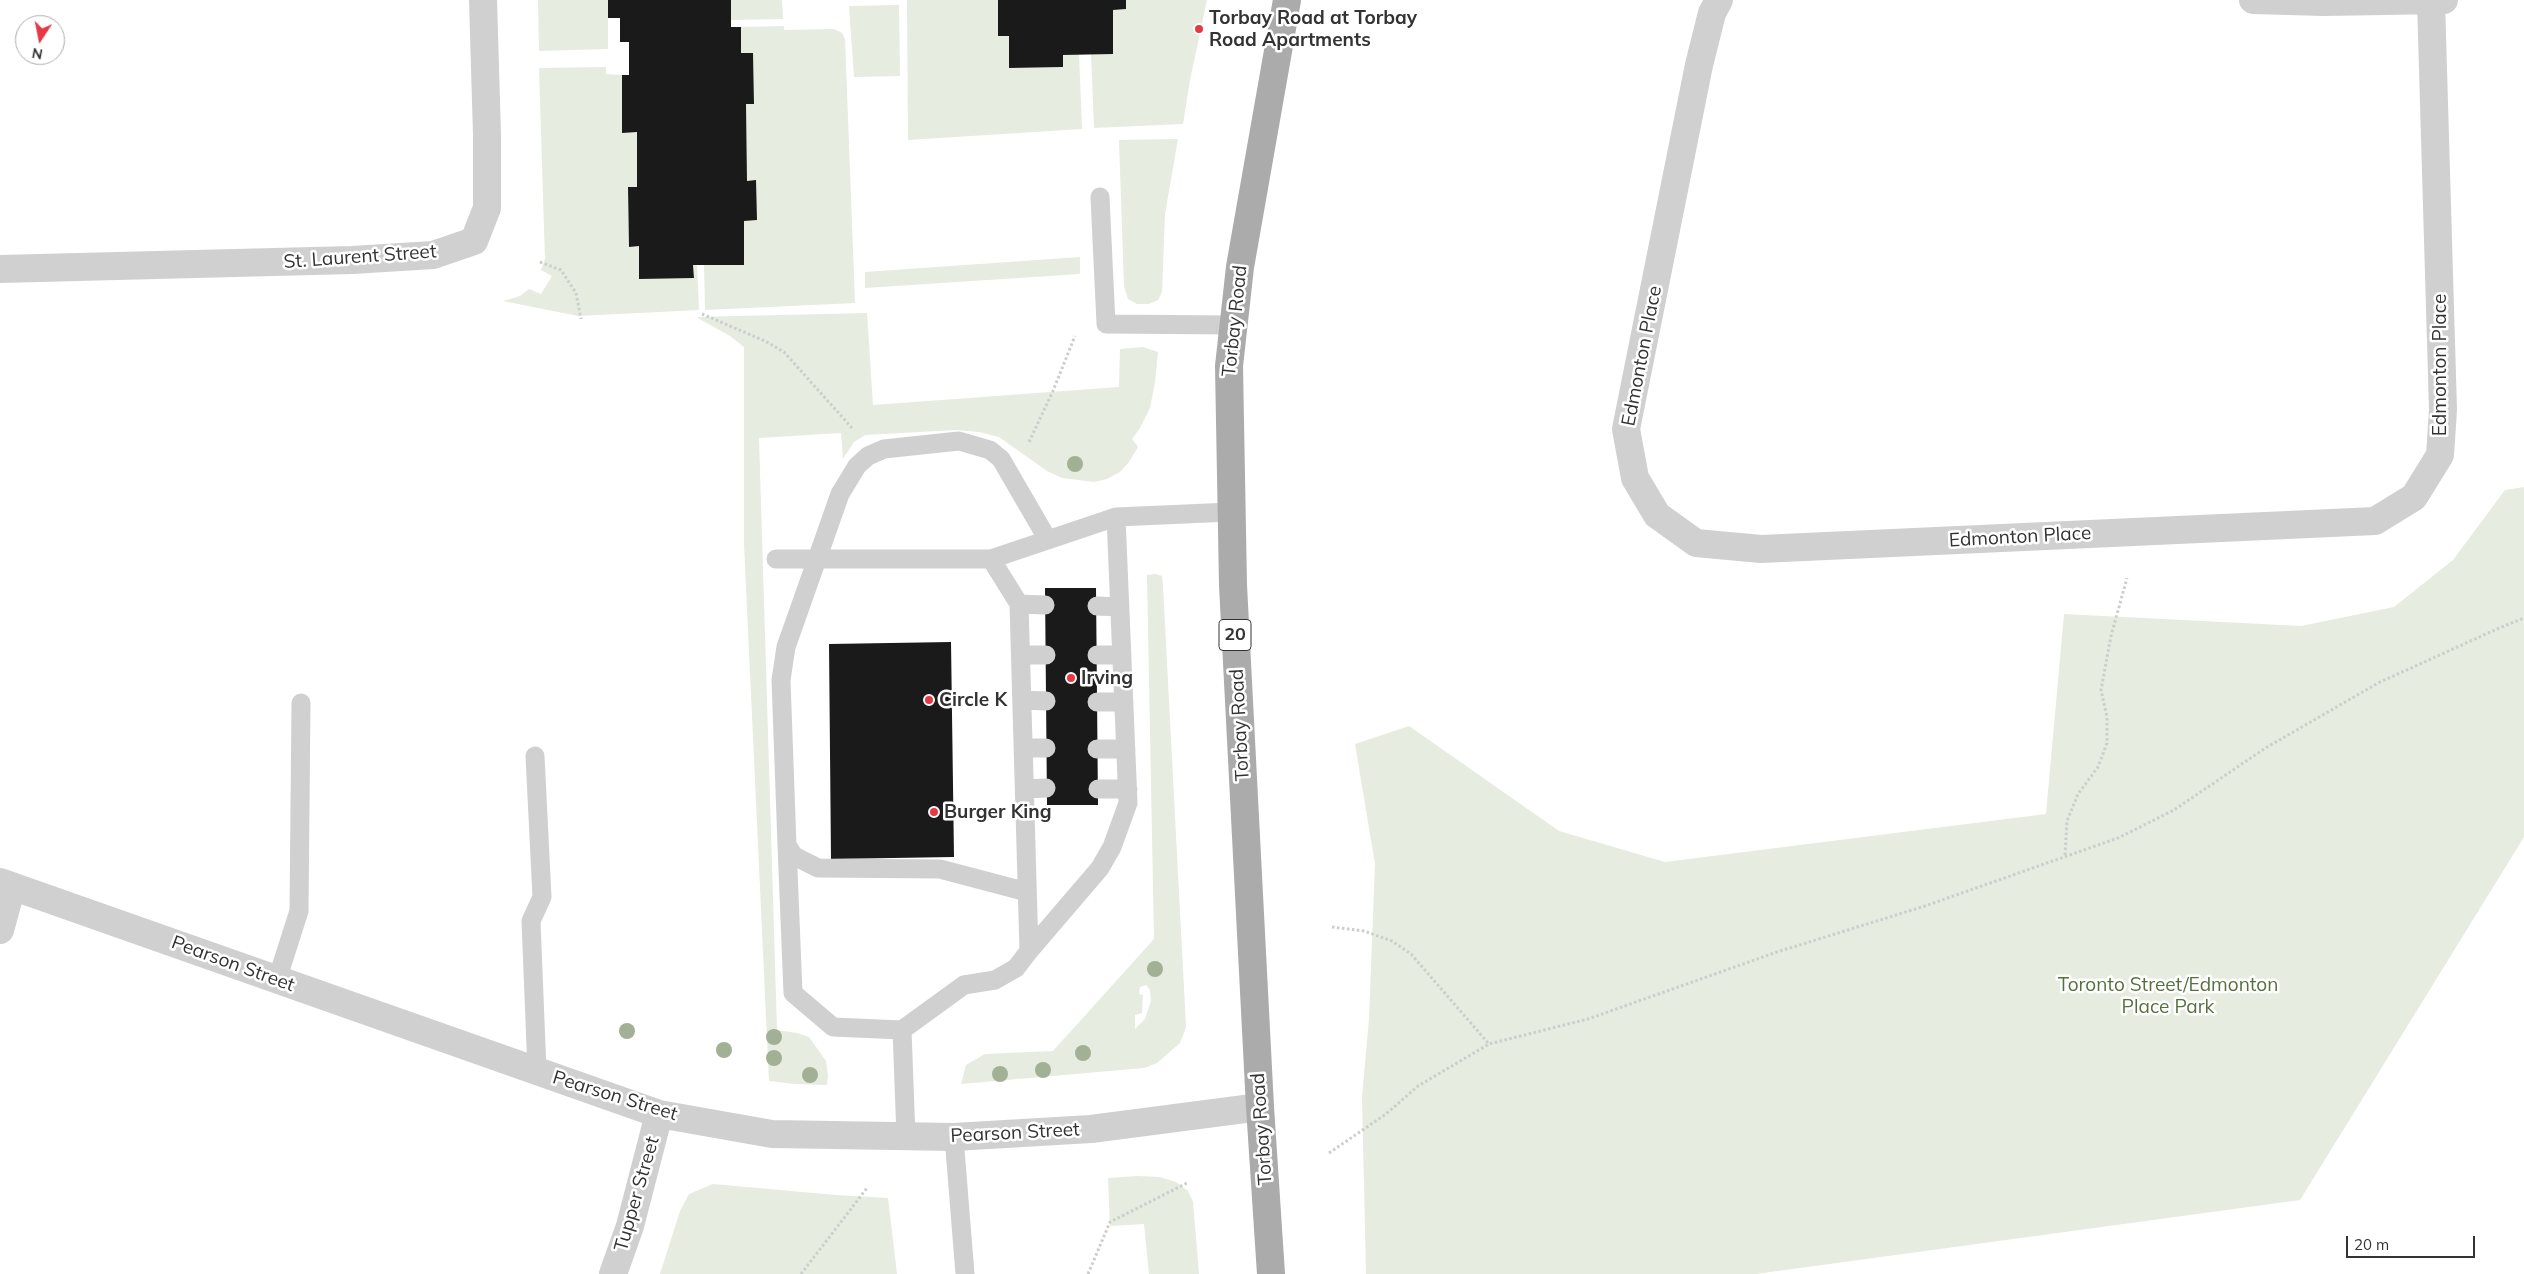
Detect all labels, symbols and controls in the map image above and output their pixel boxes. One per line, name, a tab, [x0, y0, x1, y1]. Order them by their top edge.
place label: Torbay Road at Torbay Road Apartments	[1209, 7, 1417, 51]
north arrow	[15, 15, 65, 65]
marker: Torbay Road at Torbay Road Apartments	[1193, 23, 1205, 35]
text: N	[30, 44, 44, 64]
street label: St. Laurent Street	[283, 240, 437, 274]
street label: Torbay Road	[1218, 264, 1252, 378]
street label: Edmonton Place	[1617, 284, 1667, 428]
street label: Edmonton Place	[2429, 294, 2451, 436]
street label: Edmonton Place	[1948, 522, 2092, 552]
road number: 20	[1219, 620, 1251, 650]
place label: Irving	[1081, 667, 1133, 689]
street label: Torbay Road	[1226, 668, 1254, 782]
marker: Irving	[1065, 672, 1077, 684]
place label: Circle K	[939, 689, 1007, 711]
marker: Circle K	[923, 694, 935, 706]
place label: Burger King	[944, 801, 1052, 823]
marker: Burger King	[928, 806, 940, 818]
street label: Pearson Street	[168, 931, 298, 997]
park label: Toronto Street/Edmonton Place Park	[2058, 974, 2278, 1018]
street label: Pearson Street	[550, 1066, 680, 1126]
street label: Torbay Road	[1247, 1072, 1277, 1186]
street label: Pearson Street	[950, 1118, 1080, 1148]
street label: Tupper Street	[610, 1134, 664, 1254]
scale bar	[2349, 1226, 2478, 1258]
text: 20 m	[2354, 1235, 2389, 1254]

